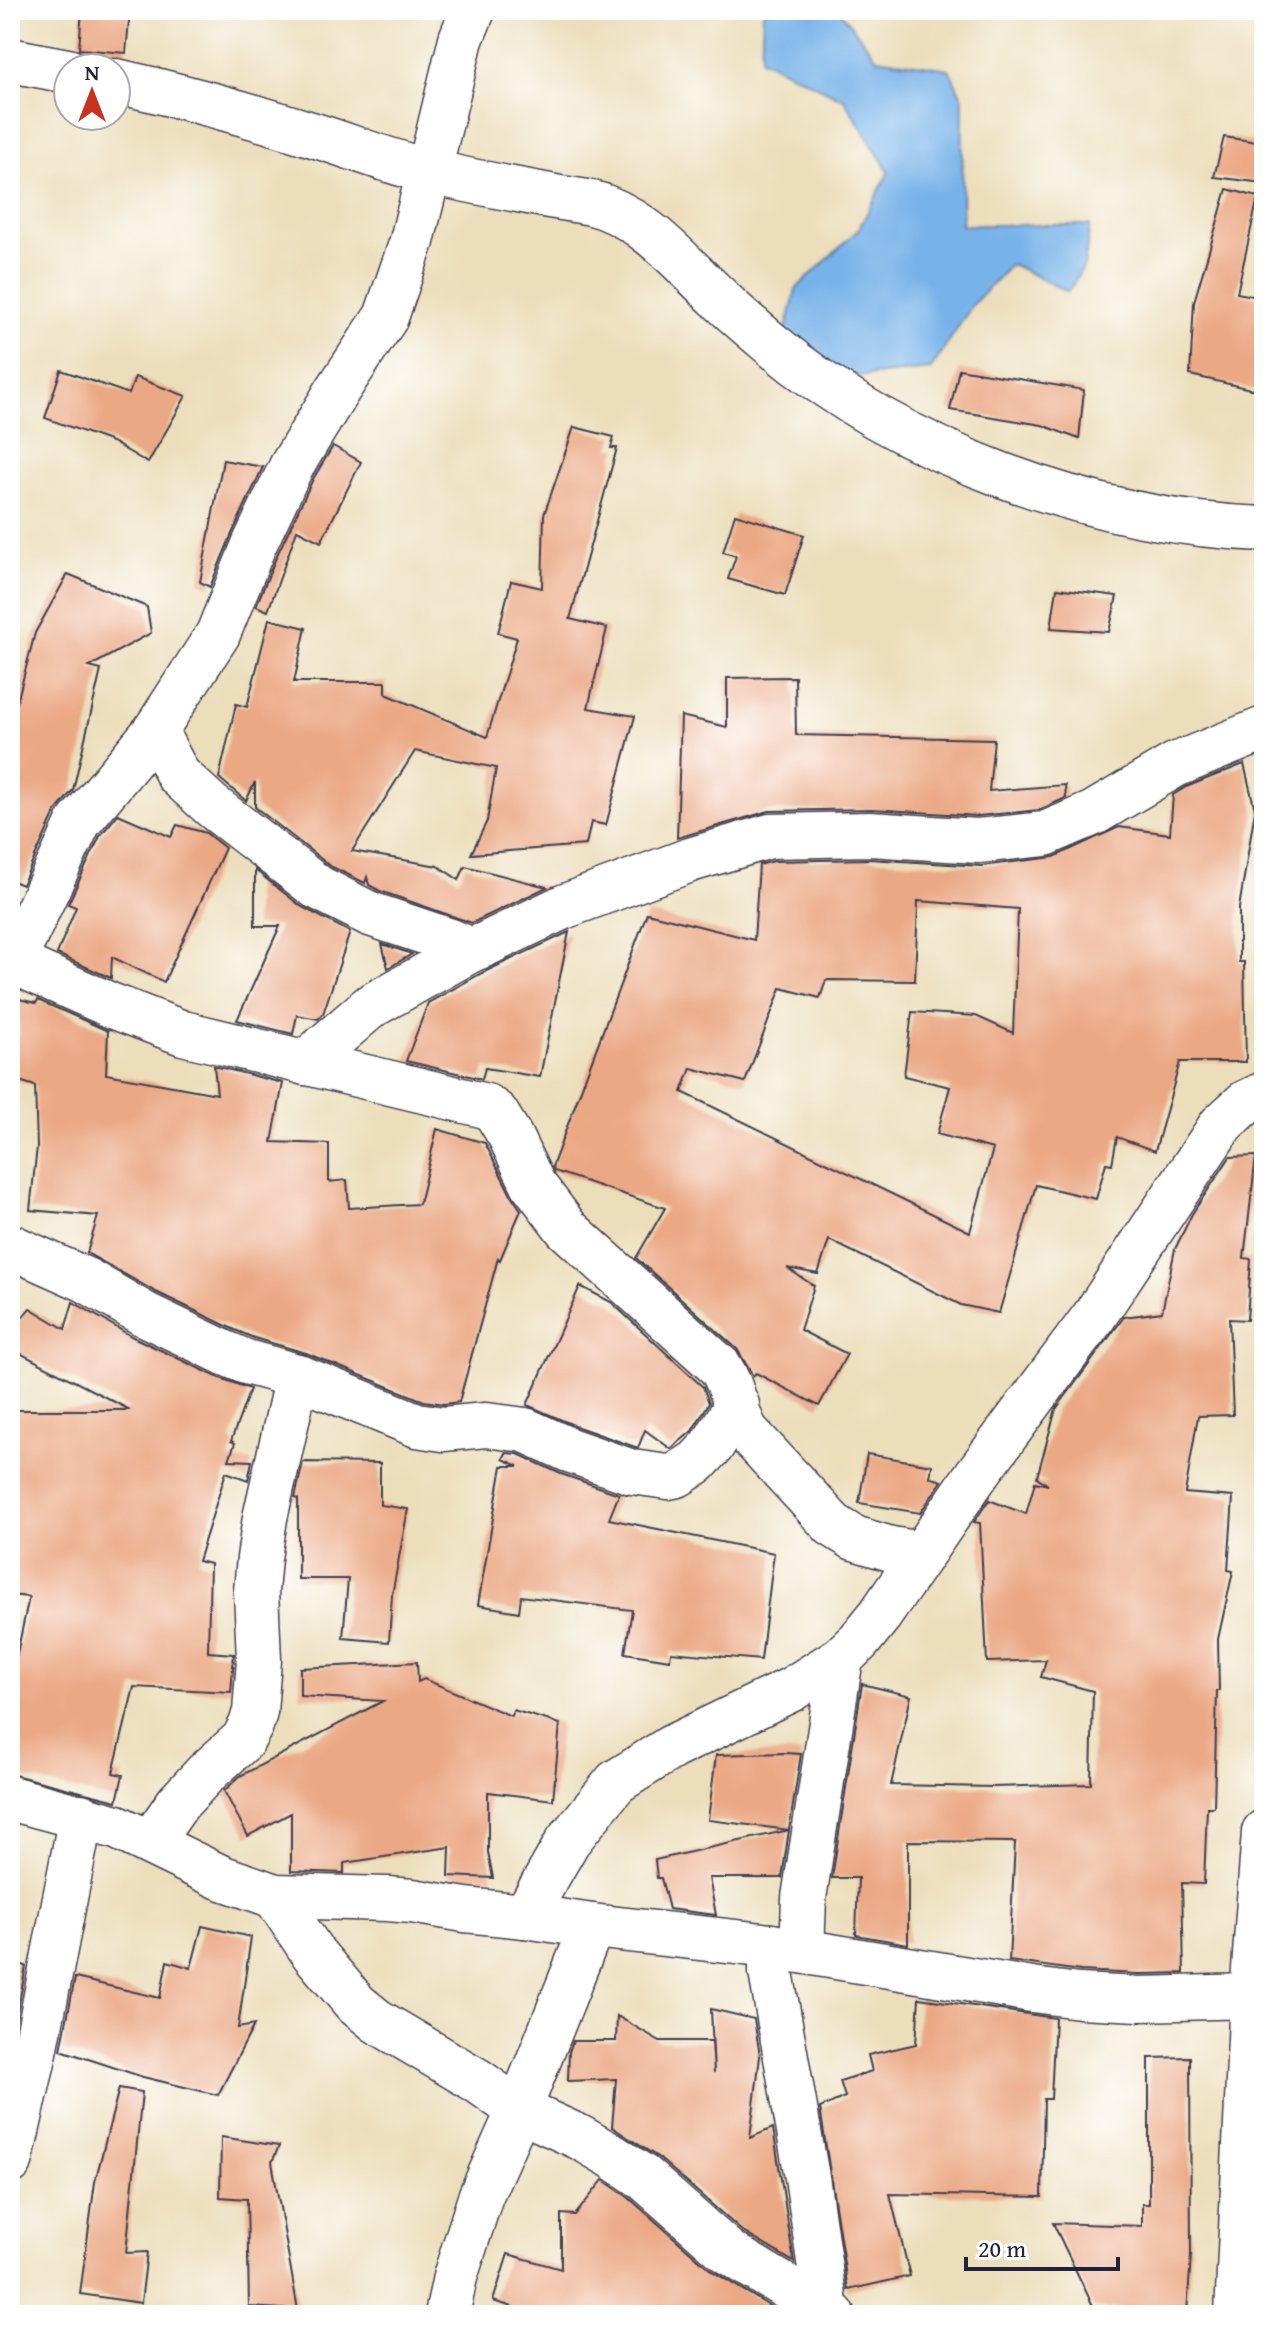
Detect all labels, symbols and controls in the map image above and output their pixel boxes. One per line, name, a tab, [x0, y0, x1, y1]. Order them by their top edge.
north arrow	[52, 52, 132, 132]
text: N	[85, 56, 100, 88]
scale bar	[966, 2221, 1118, 2271]
text: 20 m	[978, 2231, 1026, 2266]

